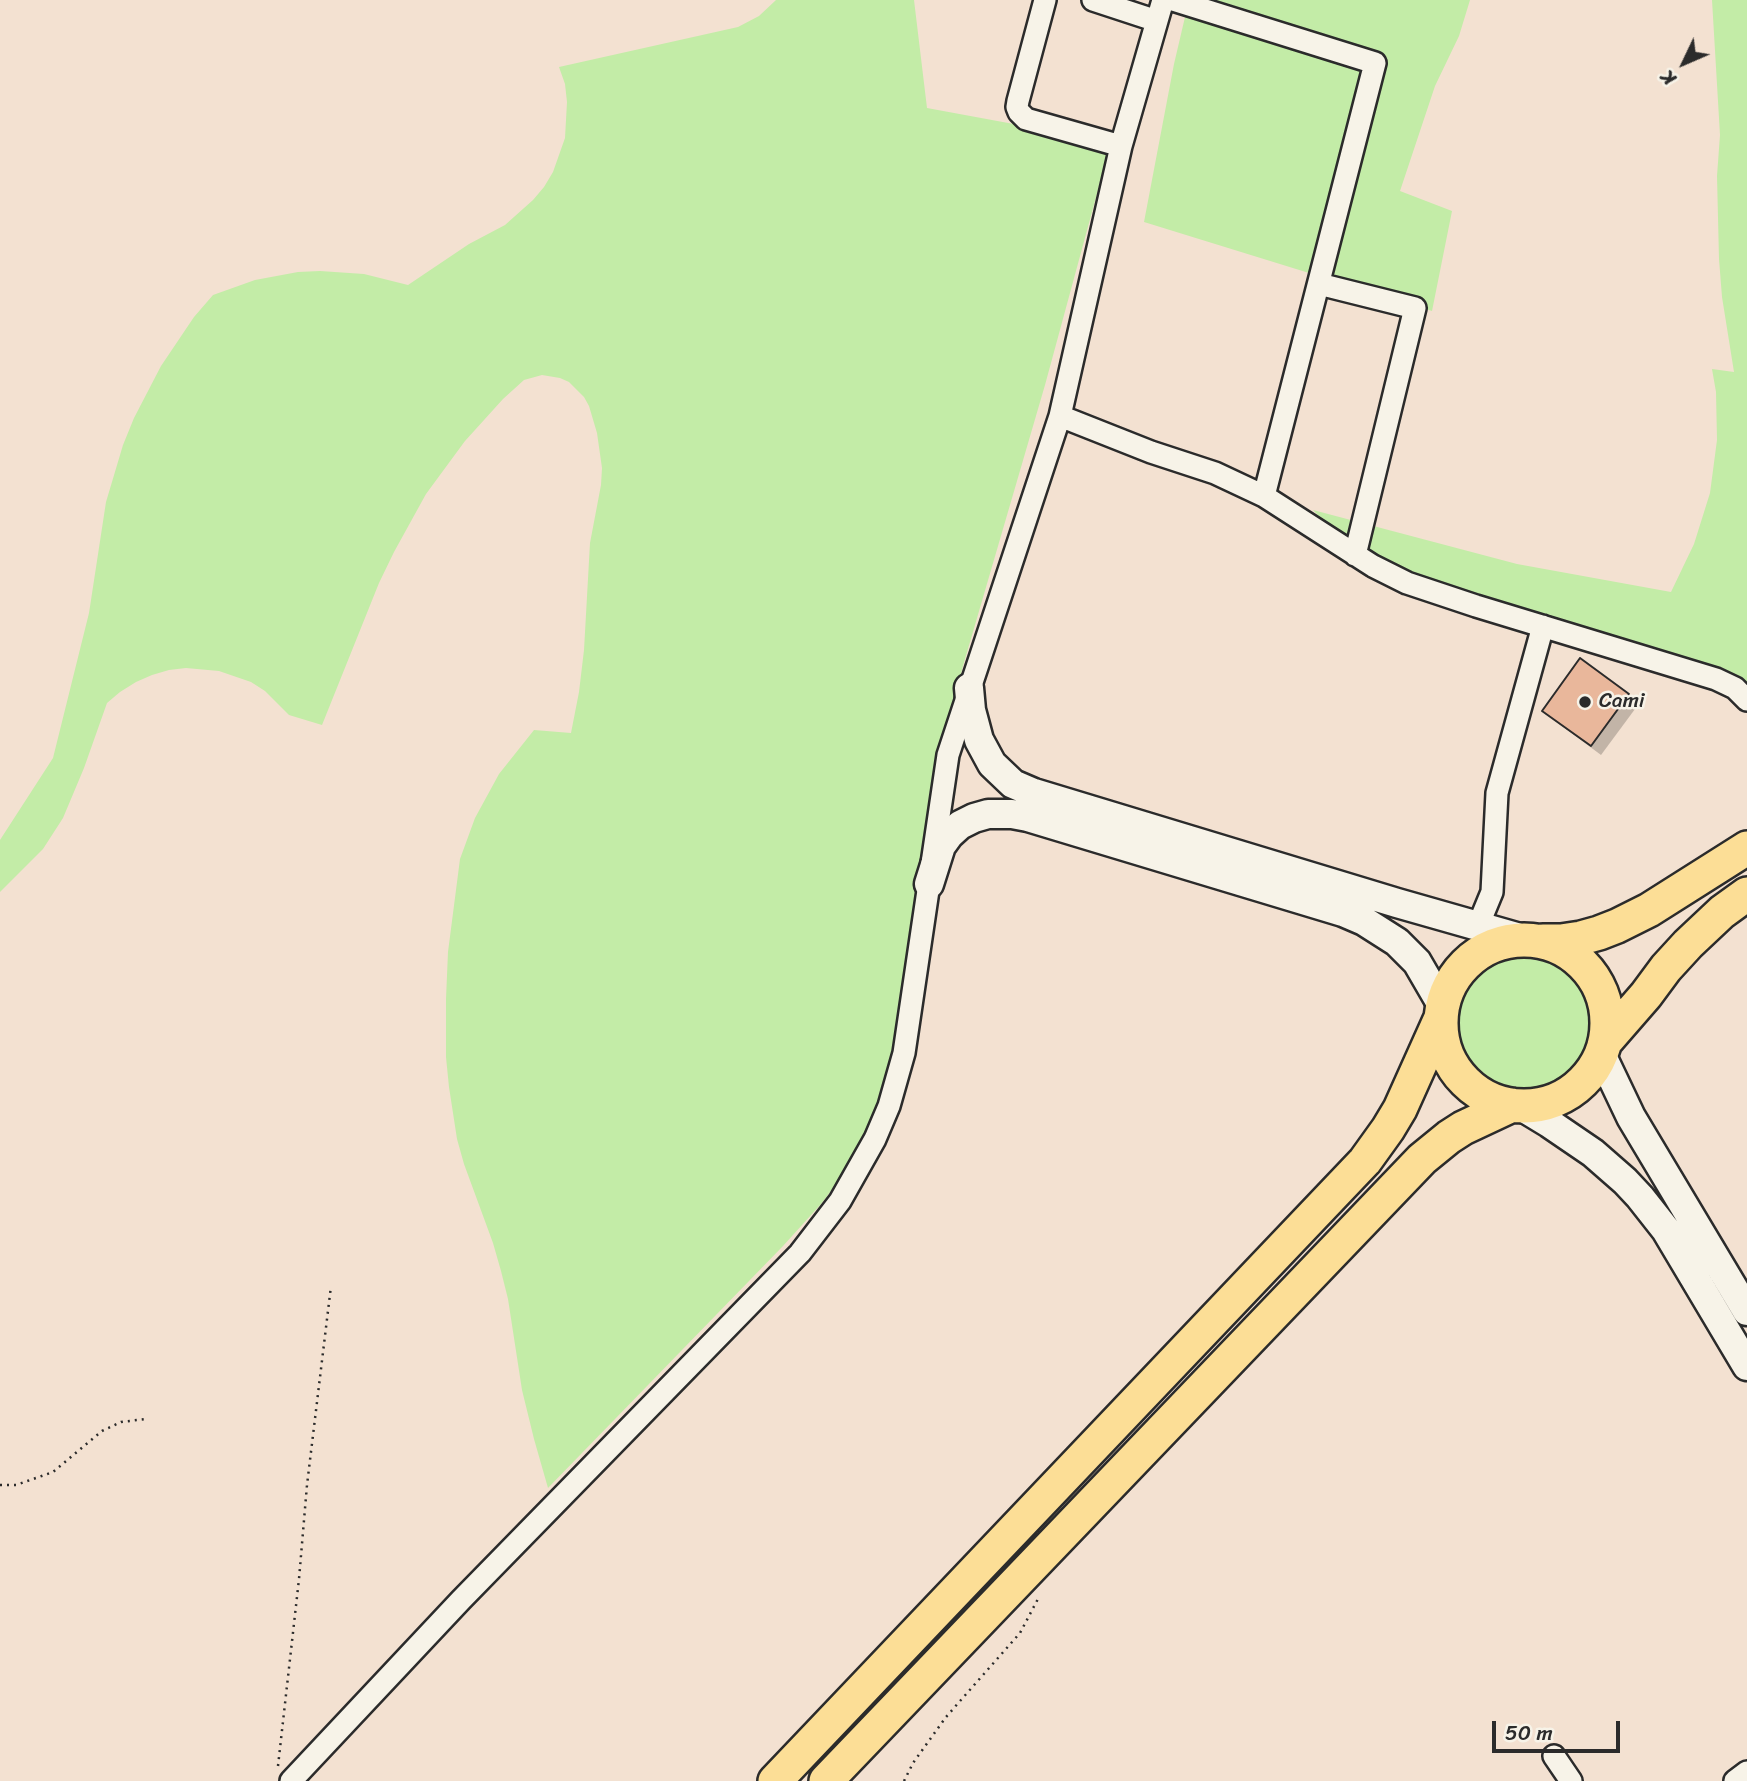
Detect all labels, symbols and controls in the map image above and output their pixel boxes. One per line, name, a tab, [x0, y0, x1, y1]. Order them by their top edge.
north arrow	[1649, 28, 1719, 98]
text: K	[1653, 62, 1684, 94]
place label: Cami	[1599, 689, 1645, 715]
marker: Cami	[1577, 694, 1593, 710]
scale bar	[1495, 1708, 1623, 1752]
text: 50 m	[1505, 1714, 1553, 1752]

